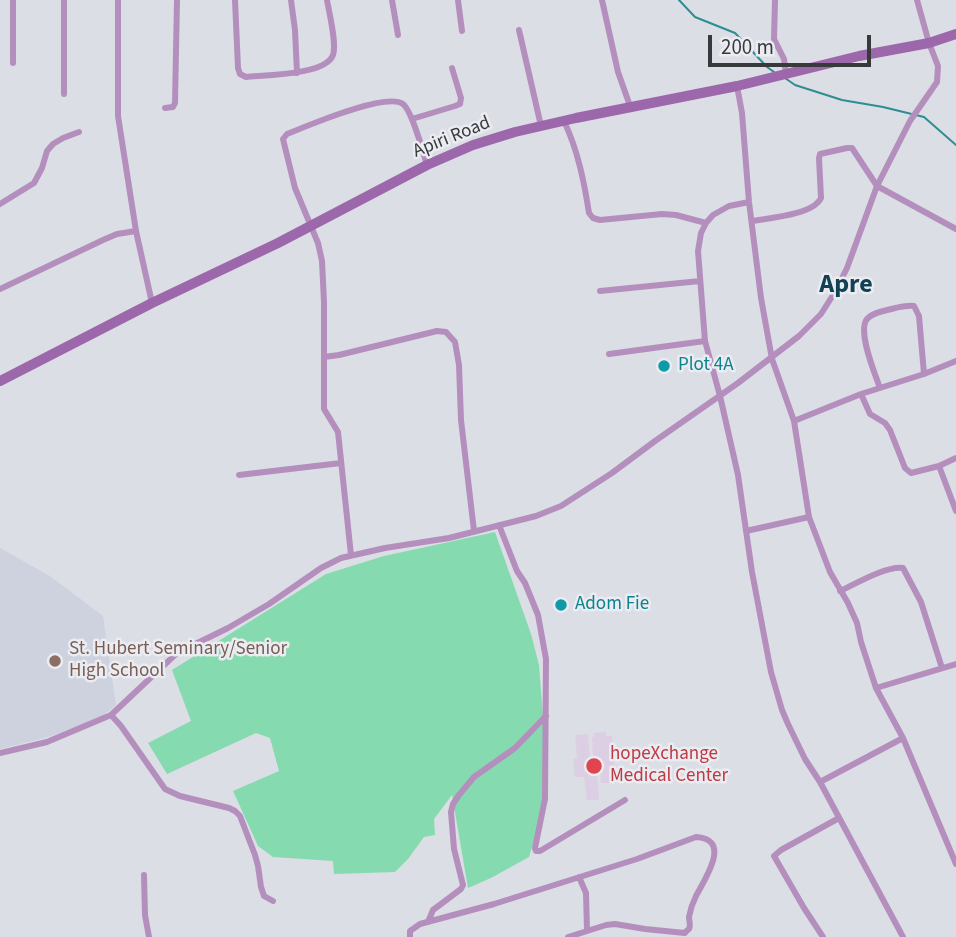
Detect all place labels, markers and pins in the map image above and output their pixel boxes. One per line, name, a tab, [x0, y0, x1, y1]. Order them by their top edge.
place label: Plot 4A	[678, 355, 734, 377]
marker: Plot 4A	[656, 358, 672, 374]
place label: Adom Fie	[575, 594, 649, 616]
marker: Adom Fie	[553, 597, 569, 613]
place label: St. Hubert Seminary/Senior High School	[69, 639, 287, 683]
marker: St. Hubert Seminary/Senior High School	[47, 653, 63, 669]
place label: hopeXchange Medical Center	[610, 744, 728, 788]
marker: hopeXchange Medical Center	[584, 756, 604, 776]

